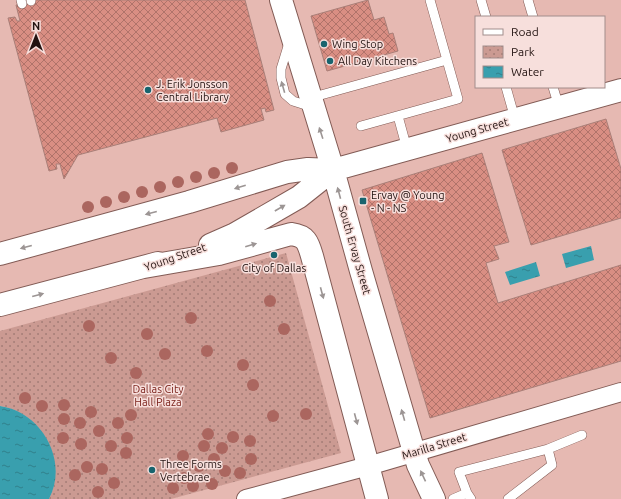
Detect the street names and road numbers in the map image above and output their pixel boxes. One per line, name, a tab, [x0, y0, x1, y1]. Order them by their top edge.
street label: Young Street	[444, 115, 510, 145]
street label: South Ervay Street	[337, 204, 374, 296]
street label: Young Street	[143, 241, 208, 273]
street label: Marilla Street	[400, 430, 468, 461]

